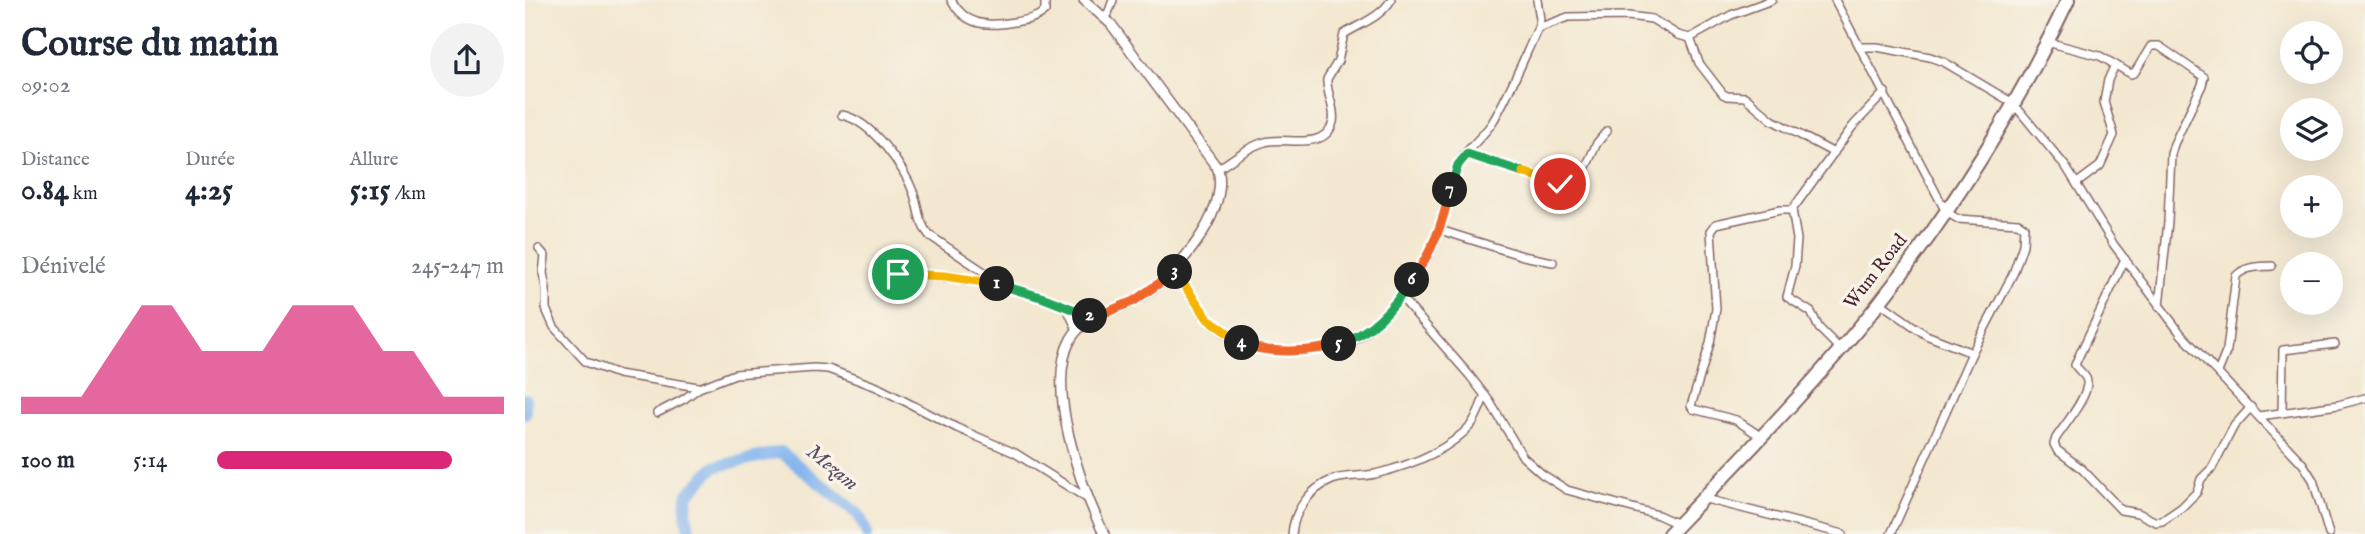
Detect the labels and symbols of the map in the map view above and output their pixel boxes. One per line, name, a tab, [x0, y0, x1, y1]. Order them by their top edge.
pin	[1530, 154, 1590, 214]
pin: 7	[1433, 172, 1467, 208]
street label: Wum Road	[1839, 229, 1913, 315]
pin	[868, 244, 928, 304]
pin: 3	[1157, 254, 1193, 290]
pin: 6	[1395, 262, 1429, 298]
pin: 1	[979, 266, 1015, 302]
pin: 2	[1073, 298, 1107, 334]
pin: 4	[1225, 326, 1259, 360]
pin: 5	[1321, 326, 1357, 362]
water label: Mezam	[800, 439, 864, 497]

